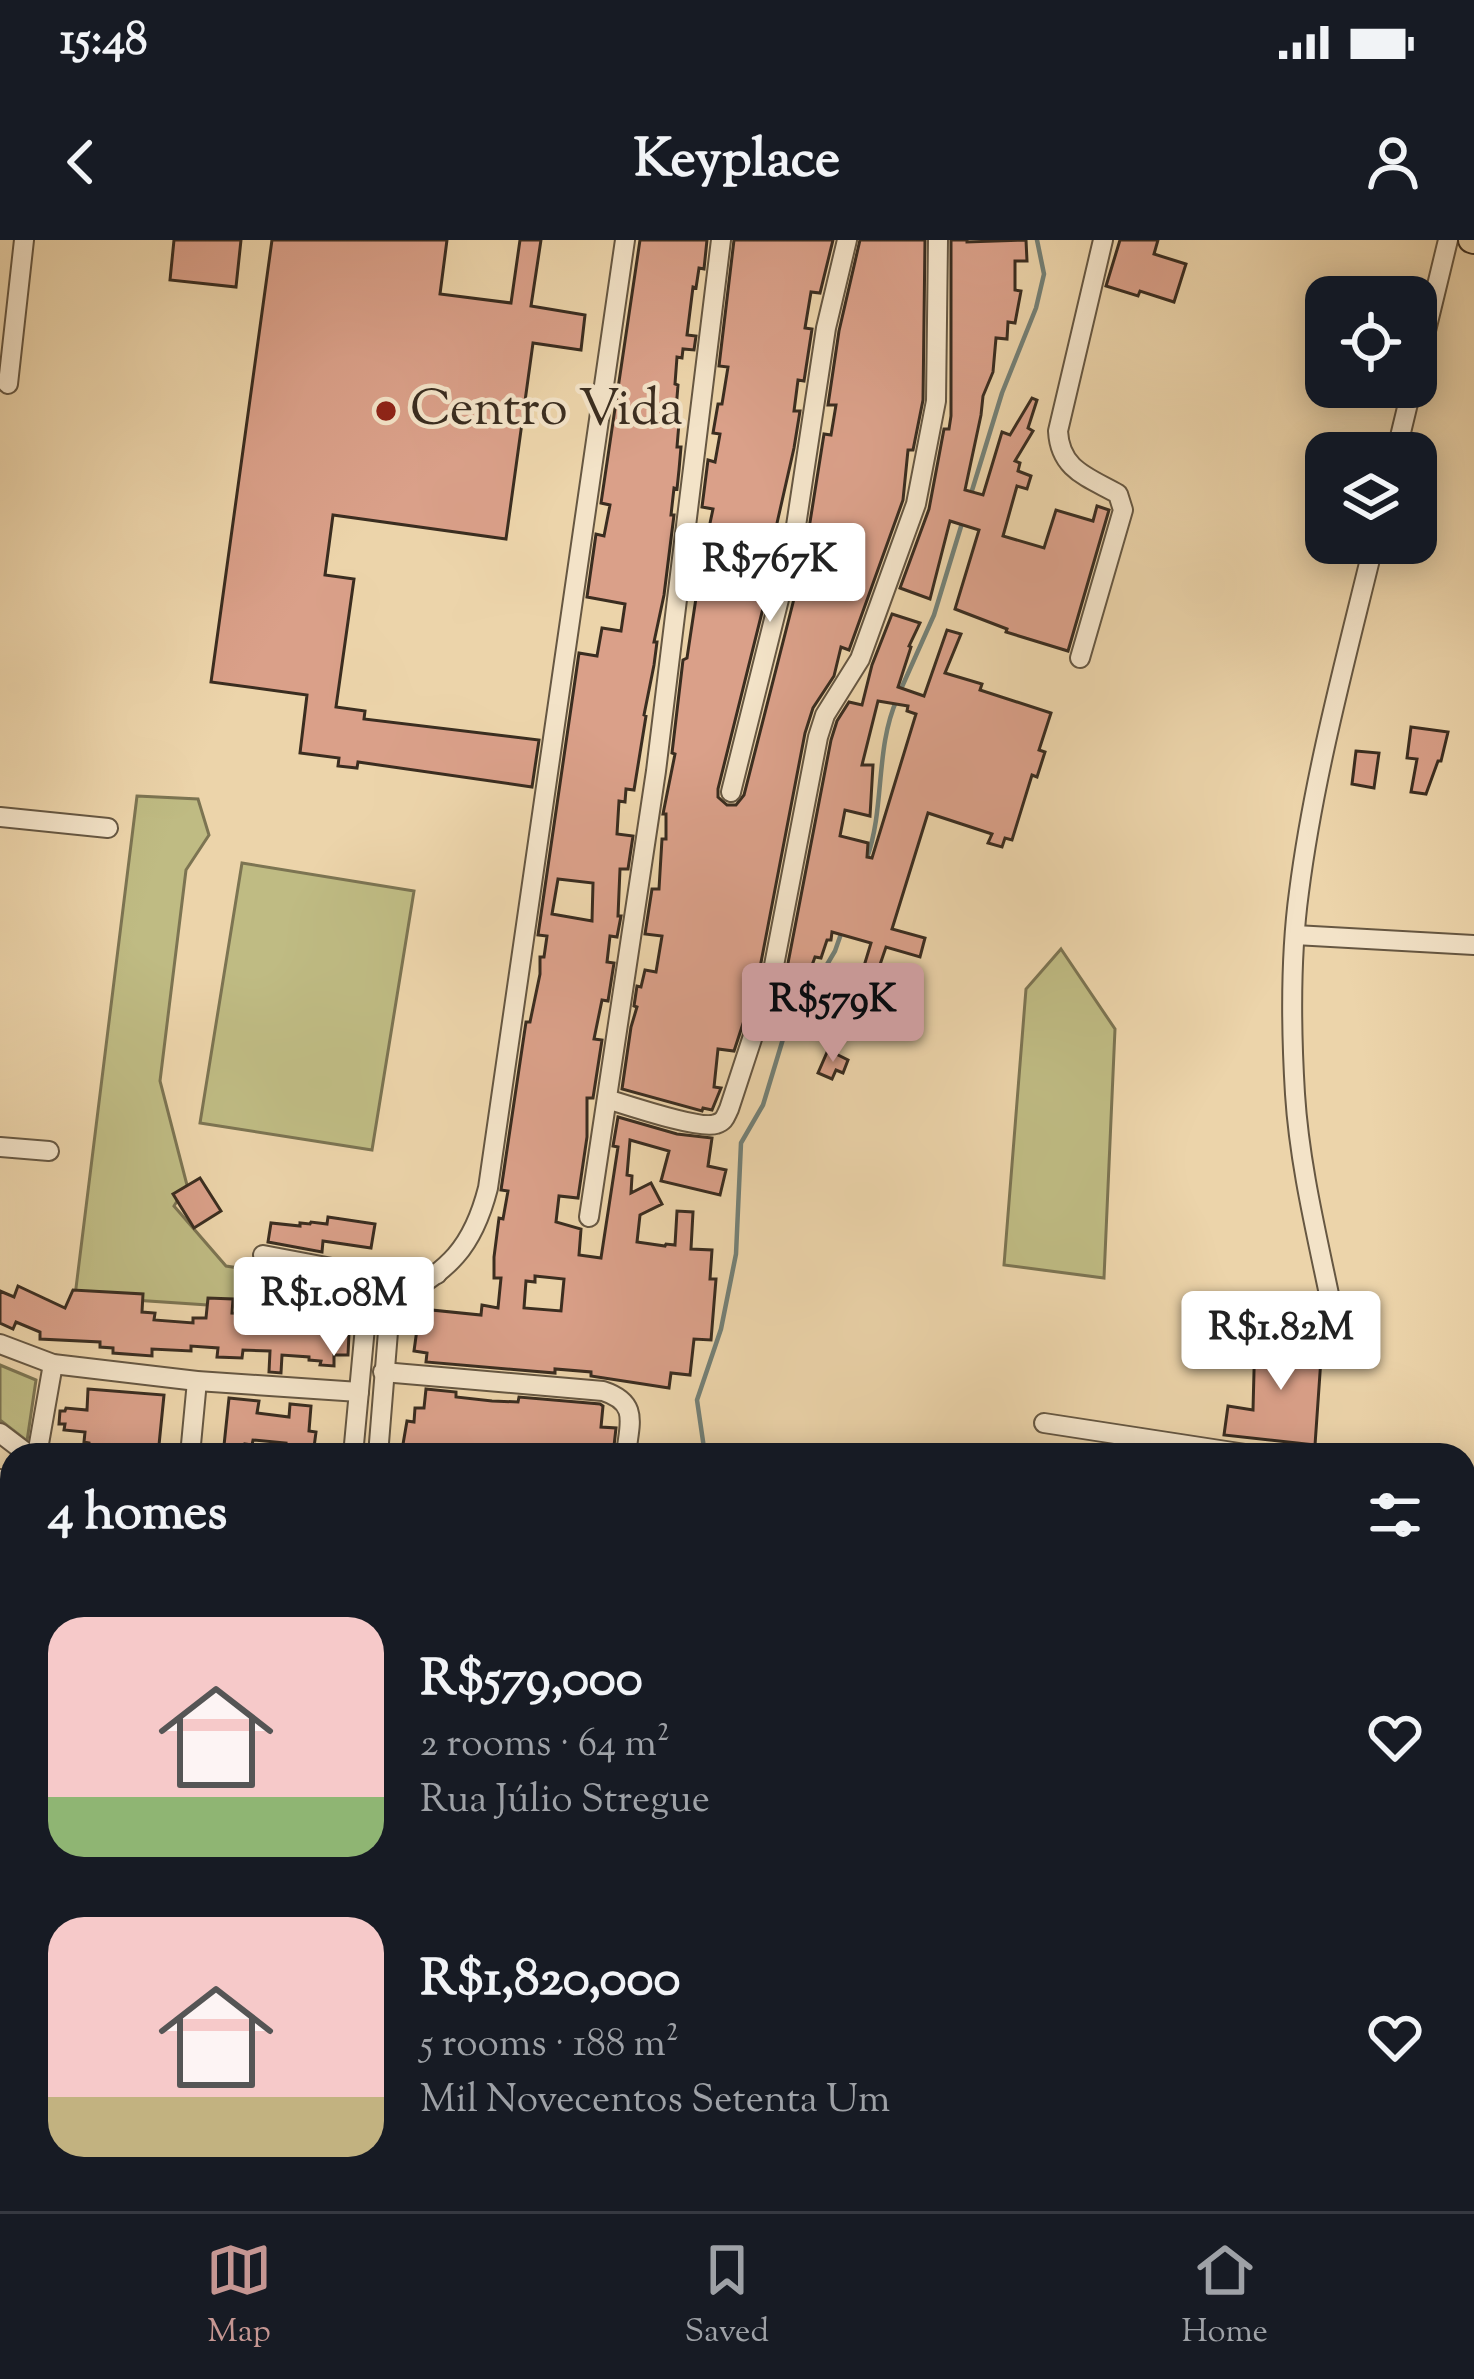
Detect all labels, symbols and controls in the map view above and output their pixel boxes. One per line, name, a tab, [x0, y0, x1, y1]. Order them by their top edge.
text: 15:48	[60, 10, 148, 75]
text: Keyplace	[634, 123, 840, 201]
icon: back	[48, 129, 114, 195]
icon: person	[1360, 129, 1426, 195]
map controls	[1305, 276, 1437, 564]
button: locate	[1305, 276, 1437, 408]
place label: Centro Vida	[410, 375, 683, 448]
marker: Centro Vida	[373, 398, 399, 424]
button: layers	[1305, 432, 1437, 564]
pin: R$767K	[672, 523, 868, 625]
text: R$767K	[702, 534, 838, 590]
pin: R$579K	[735, 963, 931, 1065]
text: R$579K	[769, 974, 897, 1030]
pin: R$1.08M	[223, 1257, 445, 1359]
text: R$1.08M	[261, 1268, 407, 1324]
pin: R$1.82M	[1170, 1291, 1392, 1393]
text: R$1.82M	[1208, 1302, 1354, 1358]
text: 4 homes	[48, 1479, 227, 1552]
icon: filters	[1362, 1482, 1428, 1548]
text: R$579,000	[420, 1645, 643, 1718]
icon: home	[144, 1665, 288, 1809]
icon: heart	[1362, 1704, 1428, 1770]
text: 2 rooms · 64 m²	[420, 1718, 670, 1774]
text: Rua Júlio Stregue	[420, 1774, 710, 1830]
text: R$1,820,000	[420, 1945, 681, 2018]
icon: home	[144, 1965, 288, 2109]
icon: heart	[1362, 2004, 1428, 2070]
text: 5 rooms · 188 m²	[420, 2018, 679, 2074]
text: Mil Novecentos Setenta Um	[420, 2074, 890, 2130]
tab: Map	[206, 2237, 272, 2357]
tab: Saved	[684, 2237, 769, 2357]
tab: Home	[1181, 2237, 1268, 2357]

